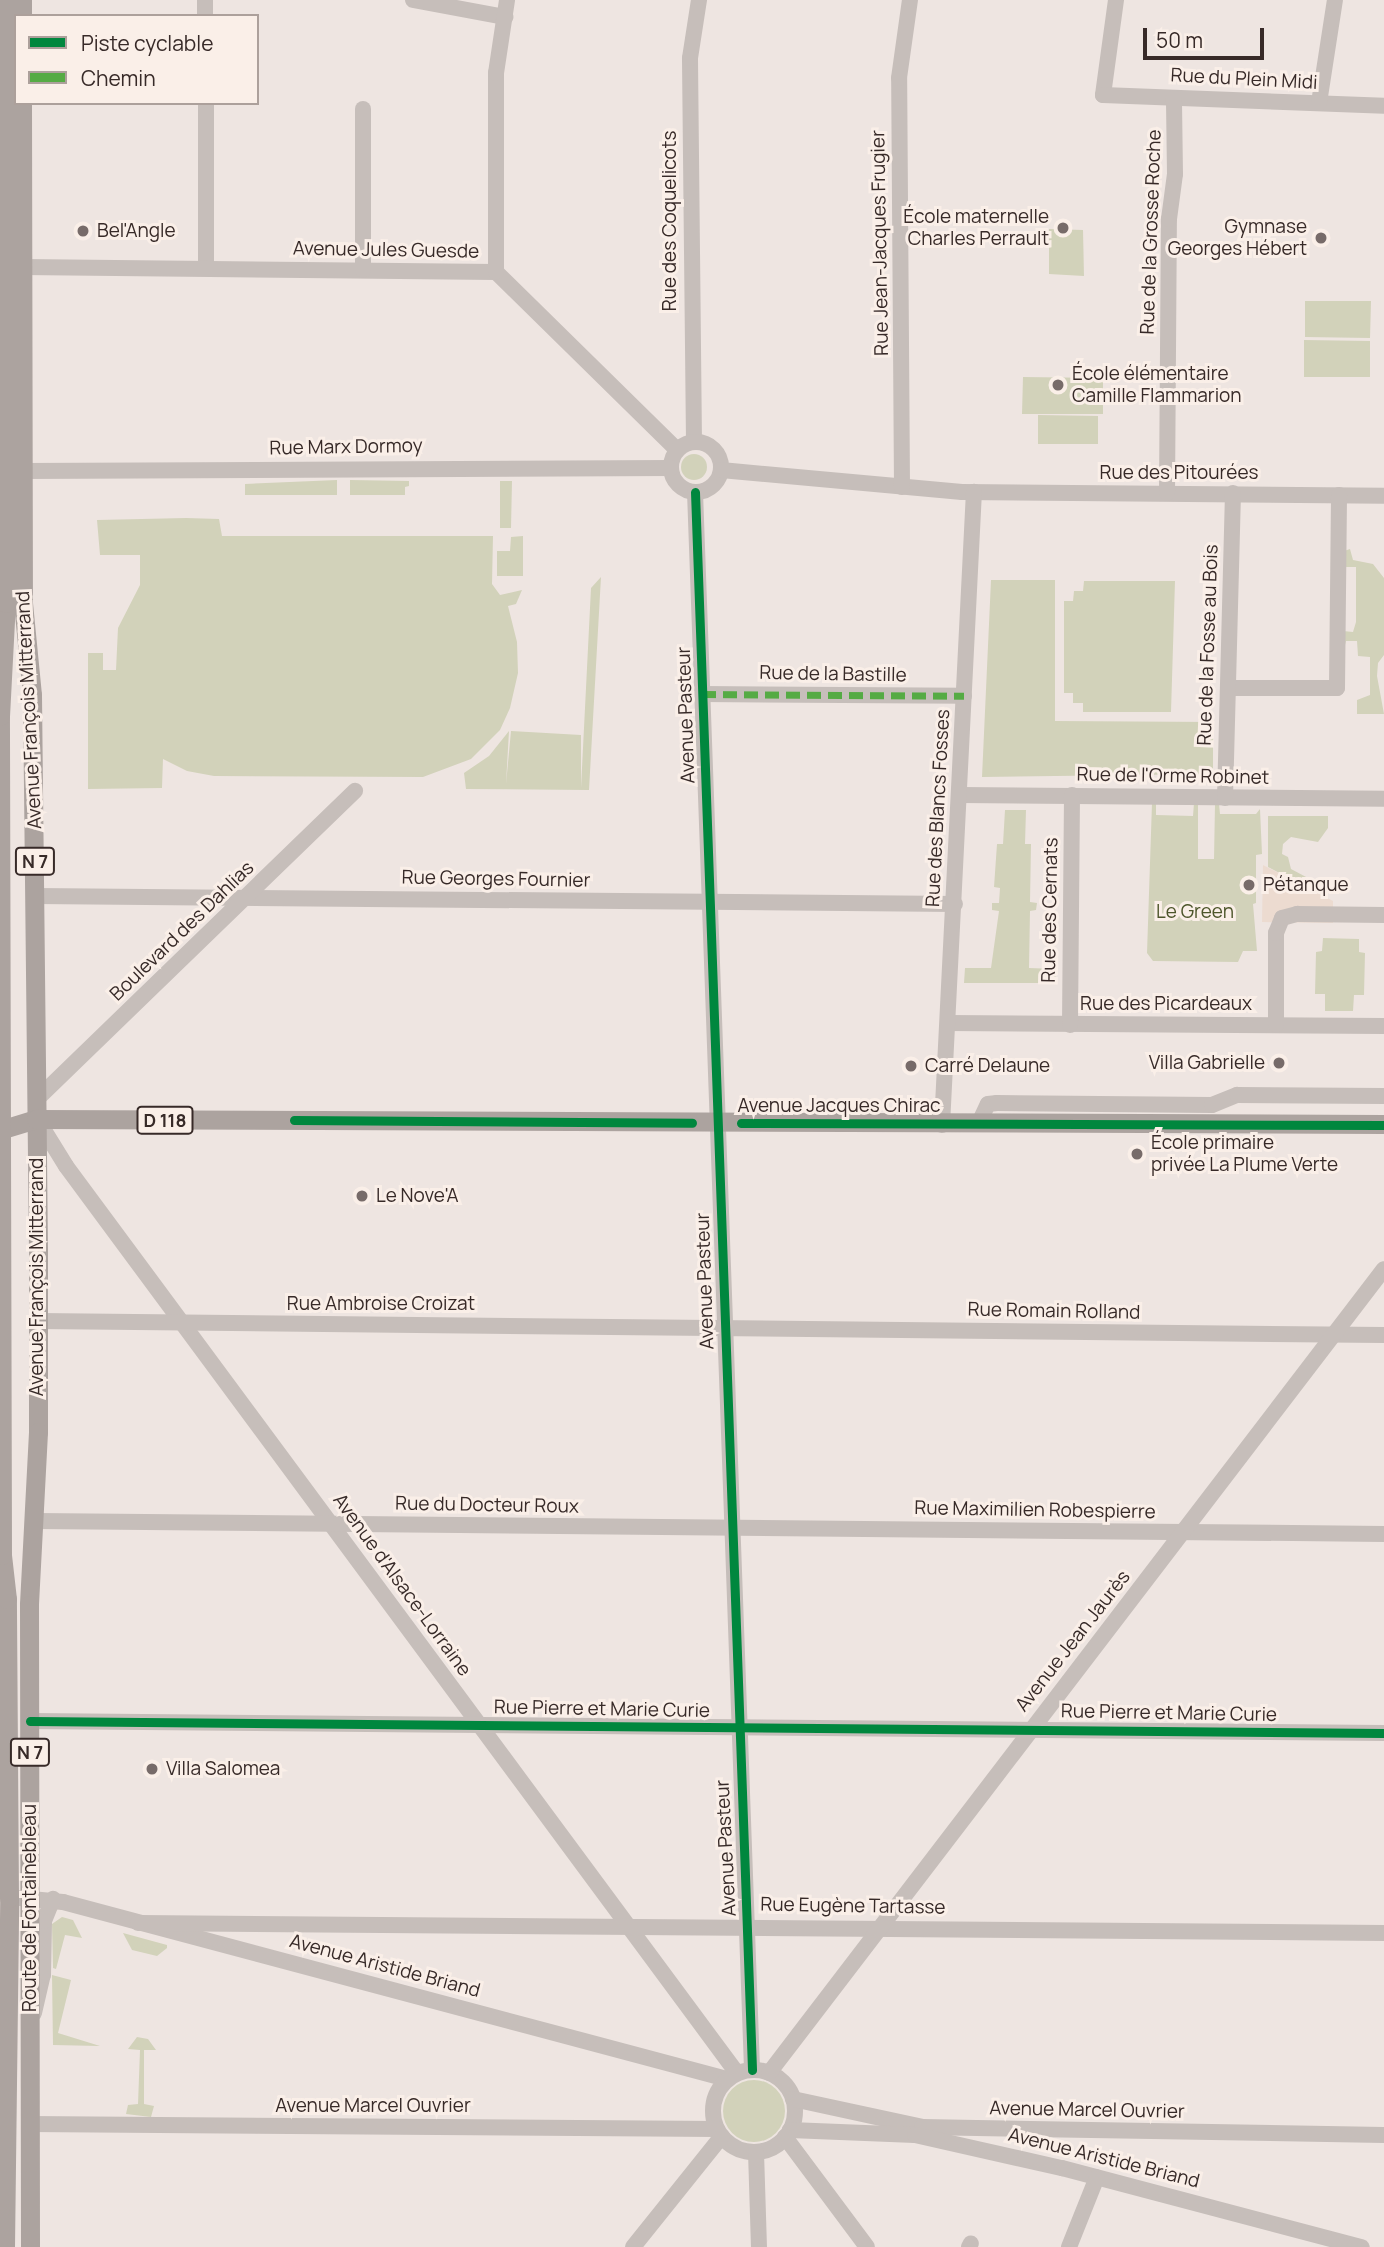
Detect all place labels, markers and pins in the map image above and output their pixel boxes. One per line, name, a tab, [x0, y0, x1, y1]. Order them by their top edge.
place label: École maternelle Charles Perrault	[903, 206, 1049, 250]
place label: Gymnase Georges Hébert	[1168, 216, 1307, 260]
place label: Bel'Angle	[97, 220, 176, 242]
marker: École maternelle Charles Perrault	[1055, 220, 1071, 236]
marker: Bel'Angle	[75, 223, 91, 239]
marker: Gymnase Georges Hébert	[1313, 230, 1329, 246]
place label: École élémentaire Camille Flammarion	[1072, 363, 1242, 407]
marker: École élémentaire Camille Flammarion	[1050, 377, 1066, 393]
place label: Pétanque	[1263, 874, 1349, 896]
marker: Pétanque	[1241, 877, 1257, 893]
place label: Villa Gabrielle	[1149, 1052, 1265, 1074]
place label: Carré Delaune	[925, 1055, 1050, 1077]
marker: Villa Gabrielle	[1271, 1055, 1287, 1071]
marker: Carré Delaune	[903, 1058, 919, 1074]
place label: École primaire privée La Plume Verte	[1151, 1132, 1338, 1176]
marker: École primaire privée La Plume Verte	[1129, 1146, 1145, 1162]
place label: Le Nove'A	[376, 1185, 459, 1207]
marker: Le Nove'A	[354, 1188, 370, 1204]
place label: Villa Salomea	[166, 1758, 280, 1780]
marker: Villa Salomea	[144, 1761, 160, 1777]

